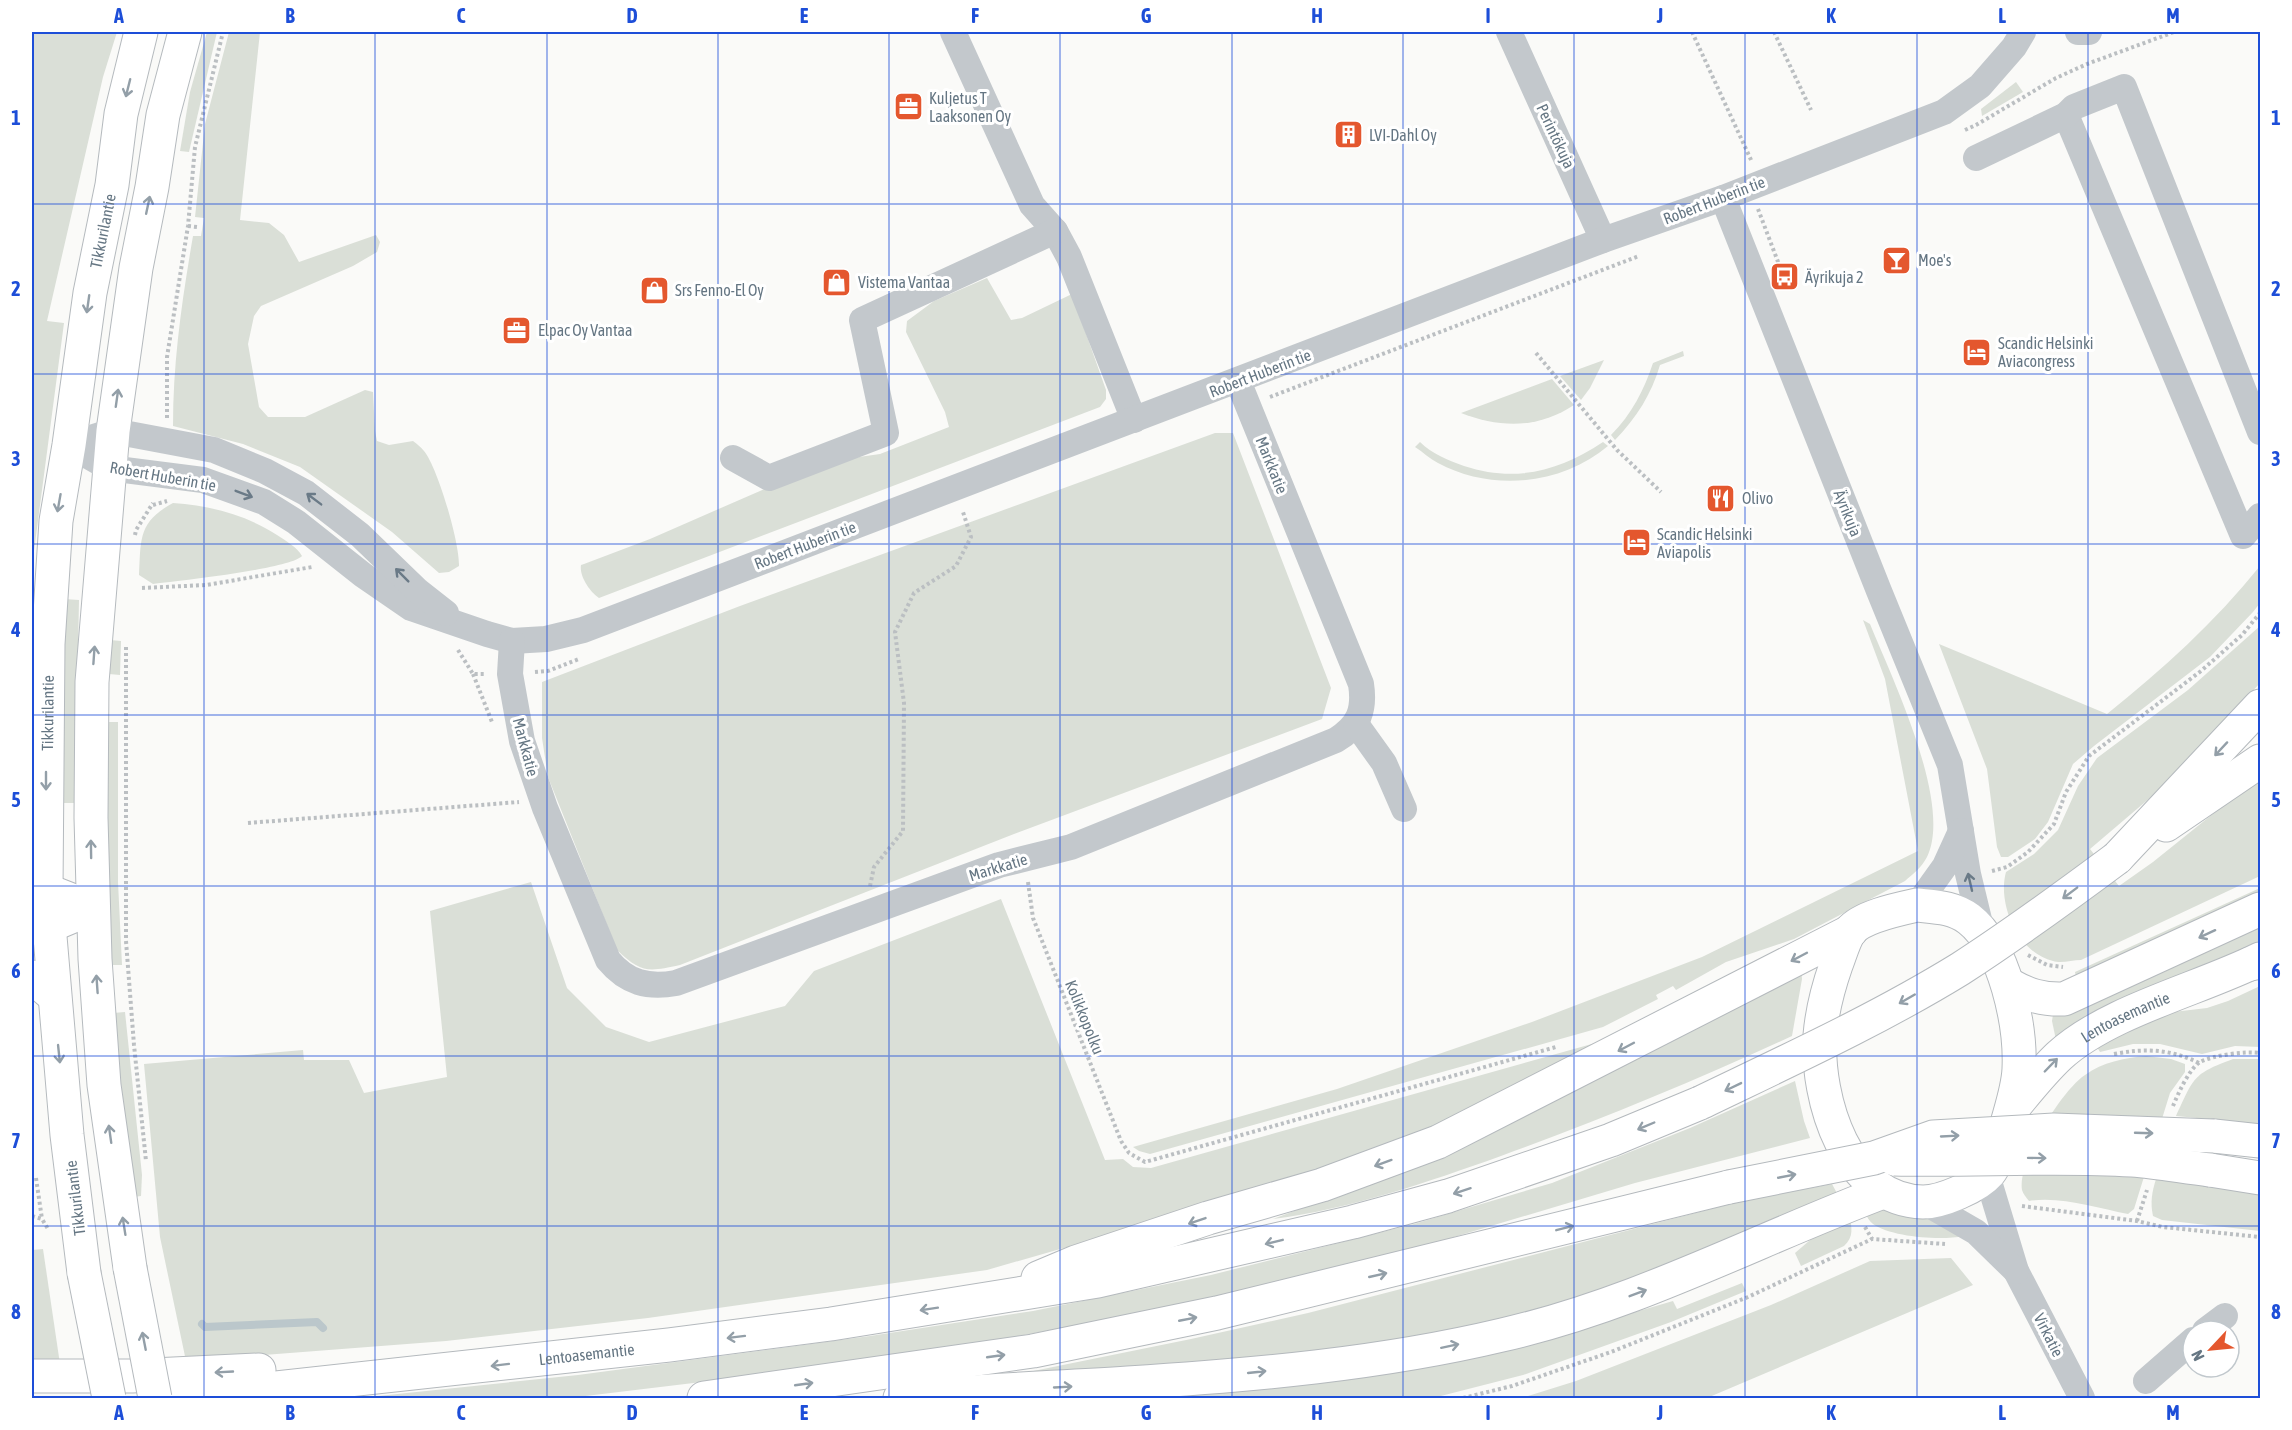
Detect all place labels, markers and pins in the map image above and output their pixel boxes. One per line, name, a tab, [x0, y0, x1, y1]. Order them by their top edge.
place label: Kuljetus T Laaksonen Oy	[929, 89, 1012, 126]
office icon: Kuljetus T Laaksonen Oy	[892, 91, 924, 123]
building icon: LVI-Dahl Oy	[1332, 119, 1364, 151]
place label: LVI-Dahl Oy	[1369, 126, 1437, 145]
bar icon: Moe's	[1881, 244, 1913, 276]
place label: Moe's	[1918, 251, 1952, 269]
bus stop icon: Äyrikuja 2	[1768, 261, 1800, 293]
shop icon: Vistema Vantaa	[821, 266, 853, 298]
place label: Äyrikuja 2	[1805, 268, 1863, 287]
place label: Vistema Vantaa	[858, 273, 950, 291]
shop icon: Srs Fenno-El Oy	[638, 274, 670, 306]
place label: Srs Fenno-El Oy	[675, 281, 764, 300]
office icon: Elpac Oy Vantaa	[501, 314, 533, 346]
place label: Elpac Oy Vantaa	[538, 321, 632, 340]
place label: Scandic Helsinki Aviacongress	[1998, 334, 2093, 371]
hotel icon: Scandic Helsinki Aviacongress	[1961, 336, 1993, 368]
restaurant icon: Olivo	[1705, 482, 1737, 514]
place label: Olivo	[1742, 489, 1773, 507]
place label: Scandic Helsinki Aviapolis	[1657, 525, 1752, 562]
hotel icon: Scandic Helsinki Aviapolis	[1620, 527, 1652, 559]

